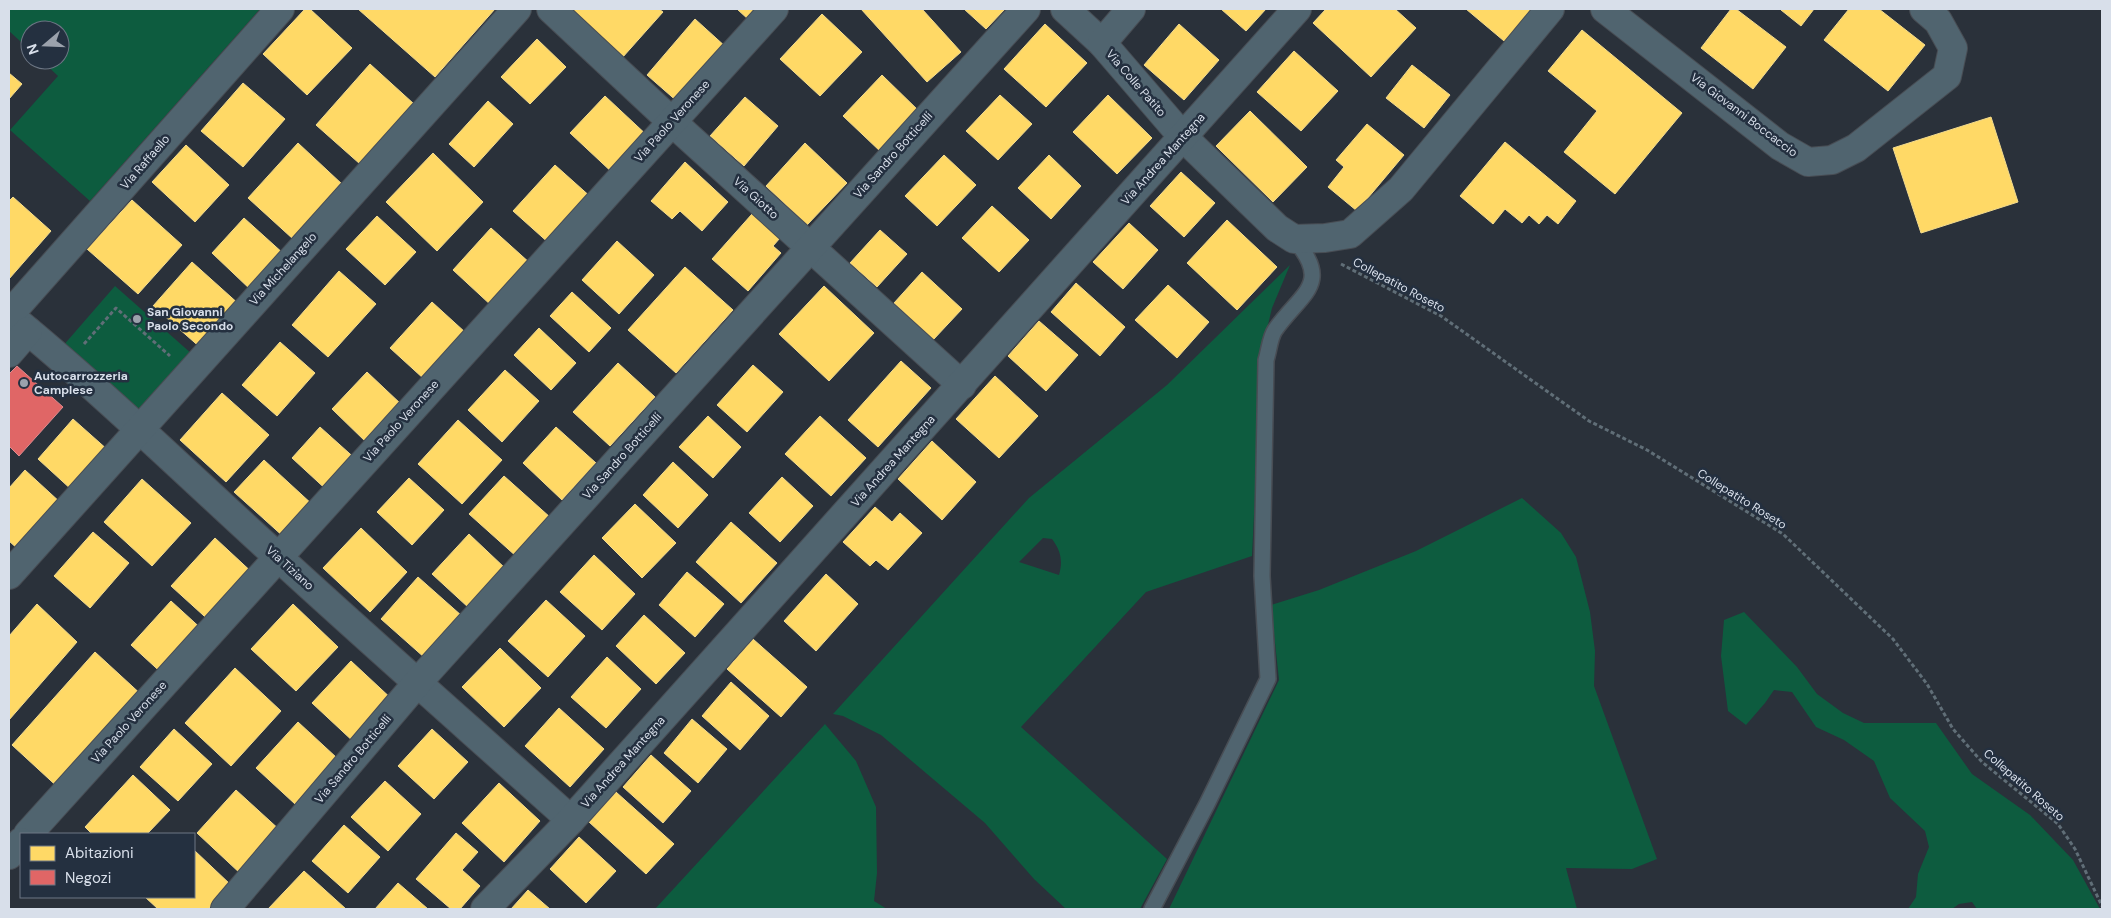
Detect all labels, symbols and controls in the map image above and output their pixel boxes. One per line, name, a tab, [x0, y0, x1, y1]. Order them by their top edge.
north arrow	[20, 20, 70, 70]
text: N	[23, 41, 43, 57]
street label: Via Colle Patito	[1102, 46, 1170, 120]
street label: Via Giovanni Boccaccio	[1687, 69, 1801, 161]
street label: Via Paolo Veronese	[631, 76, 713, 166]
street label: Via Sandro Botticelli	[850, 108, 936, 202]
street label: Via Andrea Mantegna	[1117, 110, 1209, 208]
street label: Via Raffaello	[117, 131, 173, 193]
street label: Via Giotto	[730, 173, 782, 223]
street label: Via Michelangelo	[246, 229, 320, 309]
street label: Collepatito Roseto	[1350, 254, 1448, 316]
place label: San Giovanni Paolo Secondo	[147, 304, 233, 334]
marker: San Giovanni Paolo Secondo	[131, 313, 143, 325]
place label: Autocarrozzeria Camplese	[34, 368, 128, 398]
street label: Via Paolo Veronese	[360, 376, 442, 466]
marker: Autocarrozzeria Camplese	[18, 377, 30, 389]
street label: Via Sandro Botticelli	[579, 409, 665, 503]
street label: Via Andrea Mantegna	[847, 412, 939, 510]
street label: Collepatito Roseto	[1694, 465, 1790, 533]
street label: Via Tiziano	[263, 542, 317, 594]
street label: Via Paolo Veronese	[88, 677, 170, 767]
street label: Via Sandro Botticelli	[311, 711, 395, 807]
street label: Via Andrea Mantegna	[577, 713, 669, 811]
street label: Collepatito Roseto	[1980, 745, 2068, 825]
legend	[20, 833, 195, 898]
text: Abitazioni	[65, 843, 134, 863]
text: Negozi	[65, 868, 111, 888]

